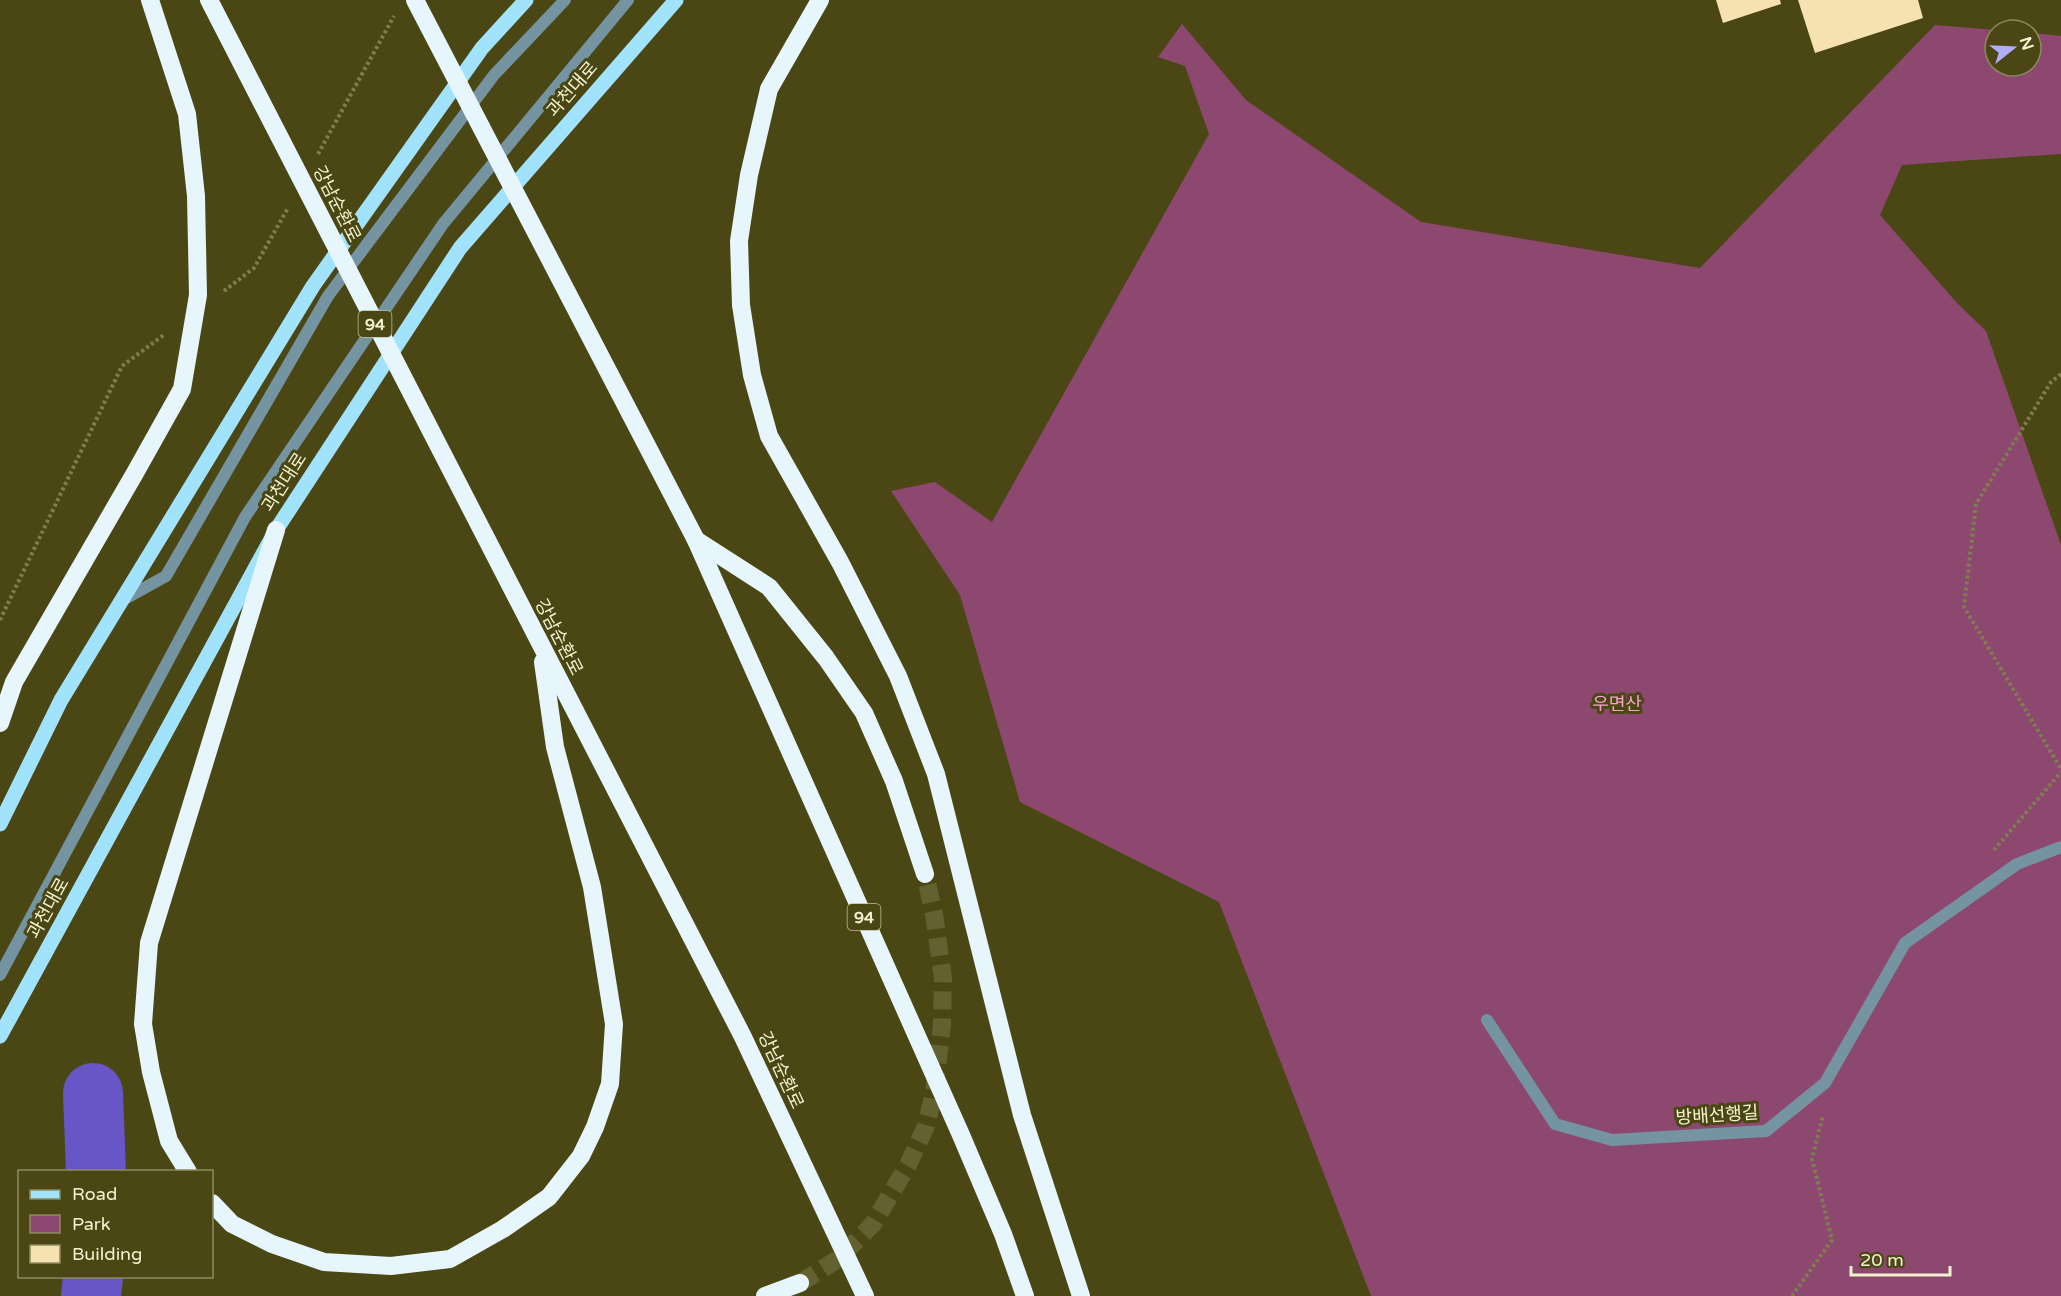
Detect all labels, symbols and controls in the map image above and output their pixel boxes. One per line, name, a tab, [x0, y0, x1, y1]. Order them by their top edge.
north arrow	[1983, 18, 2043, 78]
text: N	[2015, 34, 2038, 53]
street label: 과천대로	[542, 57, 602, 121]
street label: 강남순환로	[308, 162, 366, 246]
road number: 94	[358, 311, 392, 337]
street label: 과천대로	[257, 448, 311, 516]
street label: 강남순환로	[530, 595, 588, 679]
park label: 우면산	[1592, 693, 1642, 715]
street label: 과천대로	[22, 874, 74, 942]
road number: 94	[848, 904, 880, 930]
street label: 강남순환로	[754, 1028, 808, 1112]
street label: 방배선행길	[1675, 1101, 1759, 1129]
legend	[18, 1170, 213, 1278]
text: Road	[72, 1183, 117, 1205]
text: Park	[72, 1213, 111, 1235]
scale bar	[1851, 1239, 1950, 1277]
text: Building	[72, 1243, 142, 1265]
text: 20 m	[1860, 1249, 1904, 1271]

